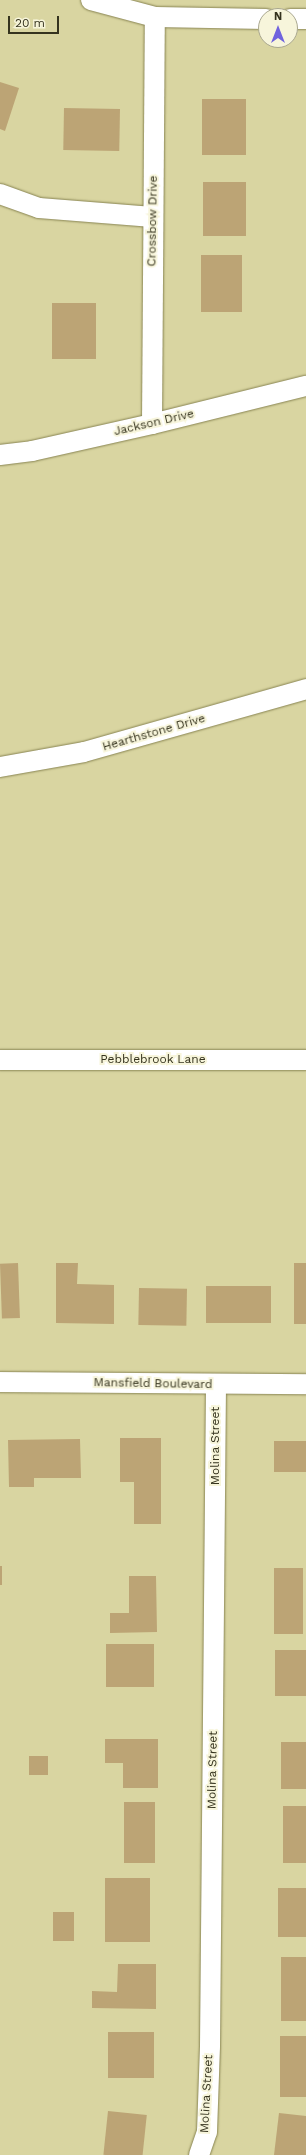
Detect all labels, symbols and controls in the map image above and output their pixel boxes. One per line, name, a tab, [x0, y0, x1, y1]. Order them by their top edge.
scale bar	[10, 8, 61, 34]
north arrow	[258, 8, 298, 48]
text: N	[274, 10, 282, 23]
text: 20 m	[15, 16, 45, 30]
street label: Crossbow Drive	[145, 175, 161, 267]
street label: Jackson Drive	[113, 407, 195, 439]
street label: Hearthstone Drive	[101, 711, 207, 755]
street label: Pebblebrook Lane	[100, 1053, 206, 1067]
street label: Mansfield Boulevard	[93, 1376, 213, 1392]
street label: Molina Street	[209, 1407, 223, 1485]
street label: Molina Street	[205, 1731, 221, 1809]
street label: Molina Street	[198, 2054, 216, 2134]

